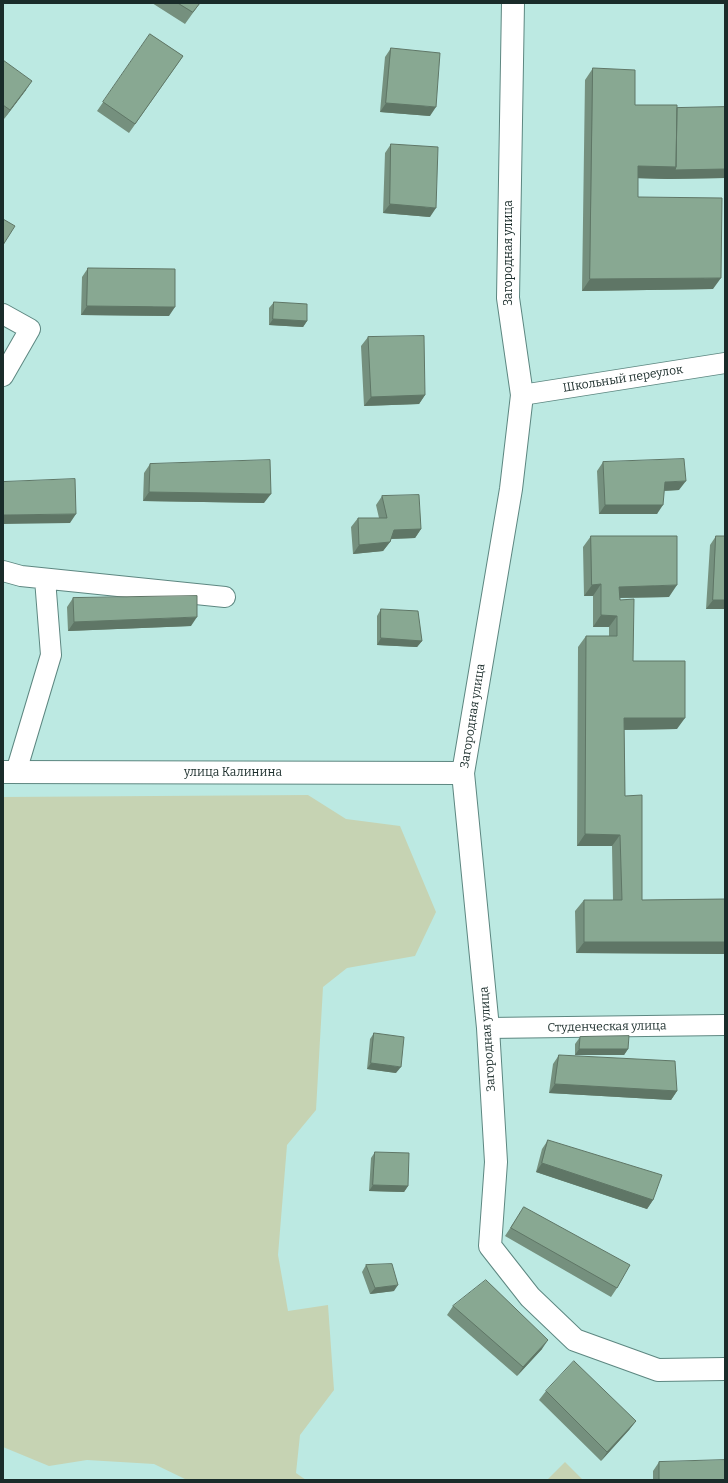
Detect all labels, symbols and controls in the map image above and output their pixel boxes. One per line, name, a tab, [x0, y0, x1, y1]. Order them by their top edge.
street label: Загородная улица	[502, 200, 516, 306]
street label: Школьный переулок	[562, 362, 684, 396]
street label: Загородная улица	[458, 663, 488, 769]
street label: улица Калинина	[184, 766, 282, 780]
street label: Загородная улица	[477, 986, 499, 1092]
street label: Студенческая улица	[547, 1019, 667, 1035]

